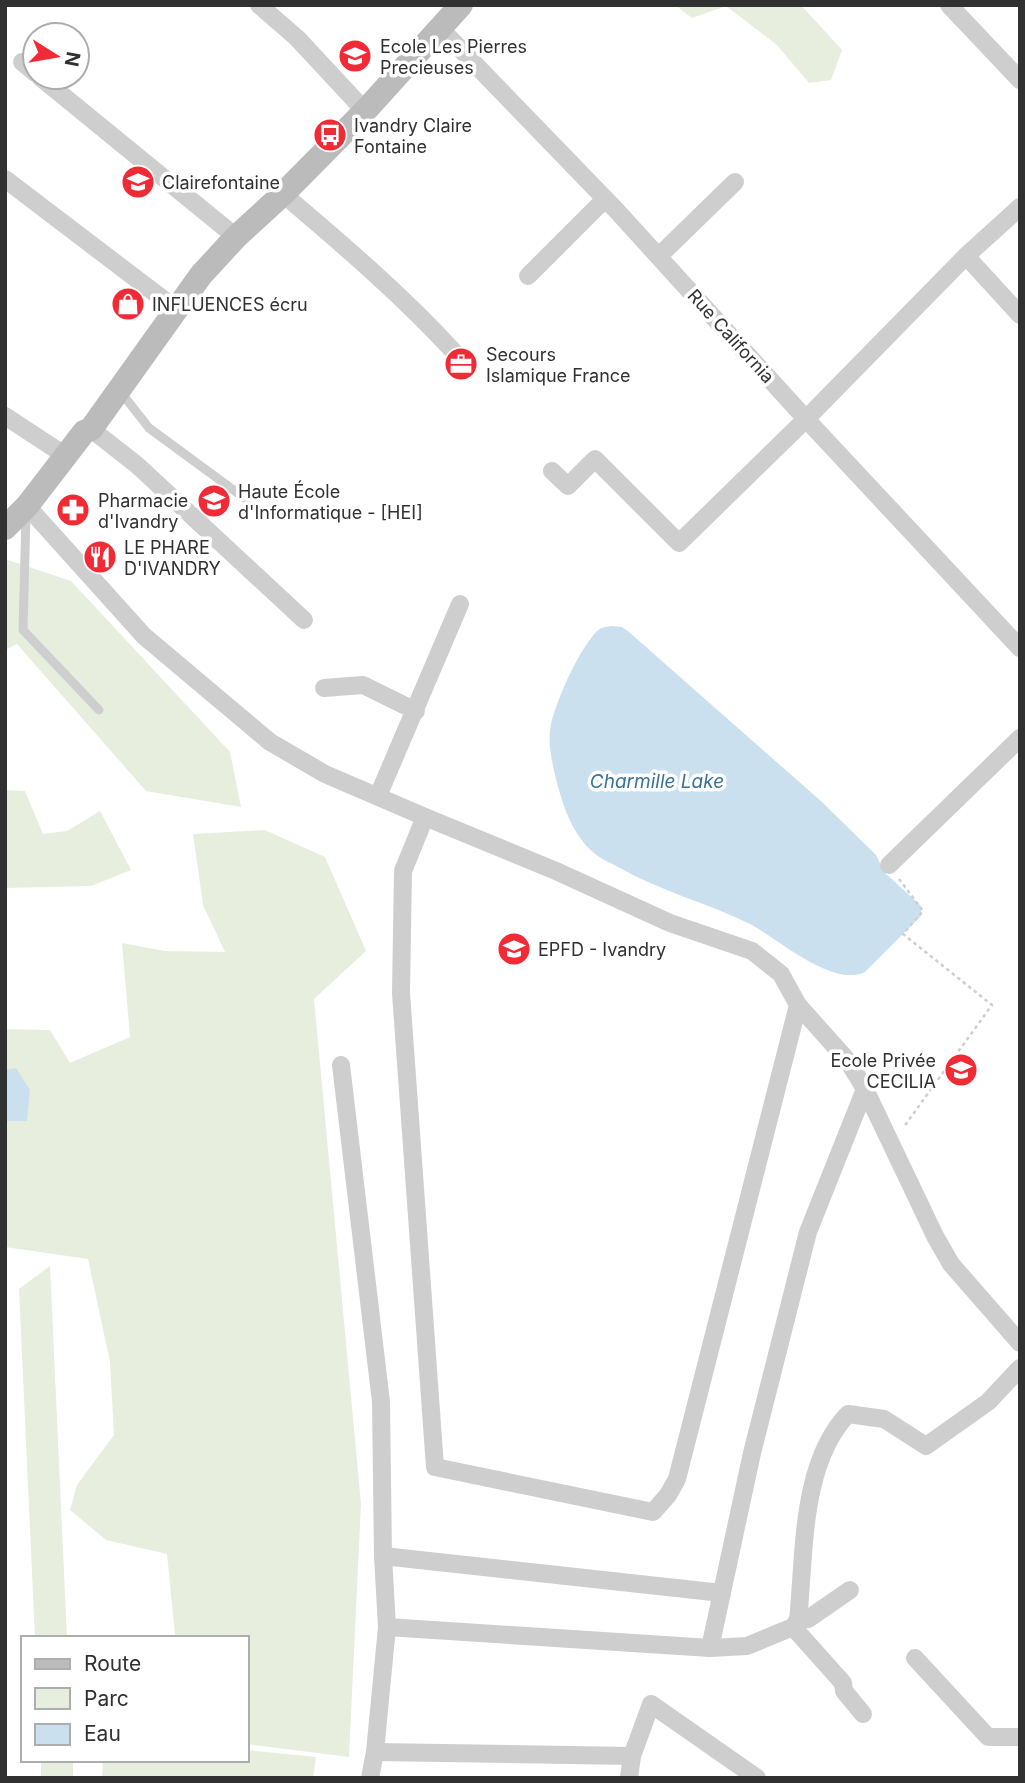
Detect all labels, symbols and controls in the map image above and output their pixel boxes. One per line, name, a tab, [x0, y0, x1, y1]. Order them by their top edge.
north arrow	[21, 21, 91, 91]
place label: Ecole Les Pierres Precieuses	[380, 36, 527, 78]
school or university icon: Ecole Les Pierres Precieuses	[336, 37, 374, 75]
text: N	[60, 50, 85, 68]
place label: Ivandry Claire Fontaine	[354, 115, 472, 157]
bus stop icon: Ivandry Claire Fontaine	[311, 116, 349, 154]
school or university icon: Clairefontaine	[119, 163, 157, 201]
place label: Clairefontaine	[162, 172, 280, 193]
shop icon: INFLUENCES écru	[109, 285, 147, 323]
street label: Rue California	[683, 285, 779, 387]
place label: INFLUENCES écru	[152, 294, 308, 315]
place label: Secours Islamique France	[486, 344, 631, 386]
office icon: Secours Islamique France	[442, 345, 480, 383]
place label: Haute École d'Informatique - [HEI]	[238, 480, 423, 523]
school or university icon: Haute École d'Informatique - [HEI]	[195, 482, 233, 520]
place label: Pharmacie d'Ivandry	[98, 490, 188, 532]
pharmacy icon: Pharmacie d'Ivandry	[54, 491, 92, 529]
place label: LE PHARE D'IVANDRY	[124, 537, 221, 579]
restaurant icon: LE PHARE D'IVANDRY	[81, 538, 119, 576]
water label: Charmille Lake	[590, 770, 724, 793]
school or university icon: EPFD - Ivandry	[495, 930, 533, 968]
place label: EPFD - Ivandry	[538, 939, 666, 960]
place label: Ecole Privée CECILIA	[831, 1050, 936, 1092]
school or university icon: Ecole Privée CECILIA	[942, 1051, 980, 1089]
legend	[21, 1636, 248, 1762]
text: Route	[84, 1651, 141, 1676]
text: Parc	[84, 1686, 129, 1711]
text: Eau	[84, 1721, 121, 1746]

